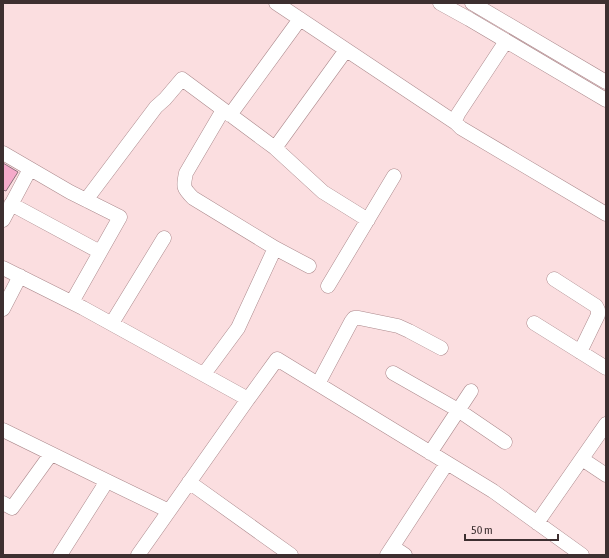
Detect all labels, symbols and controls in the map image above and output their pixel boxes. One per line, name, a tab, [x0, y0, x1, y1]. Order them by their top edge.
scale bar	[465, 516, 558, 542]
text: 50 m	[471, 523, 493, 537]

